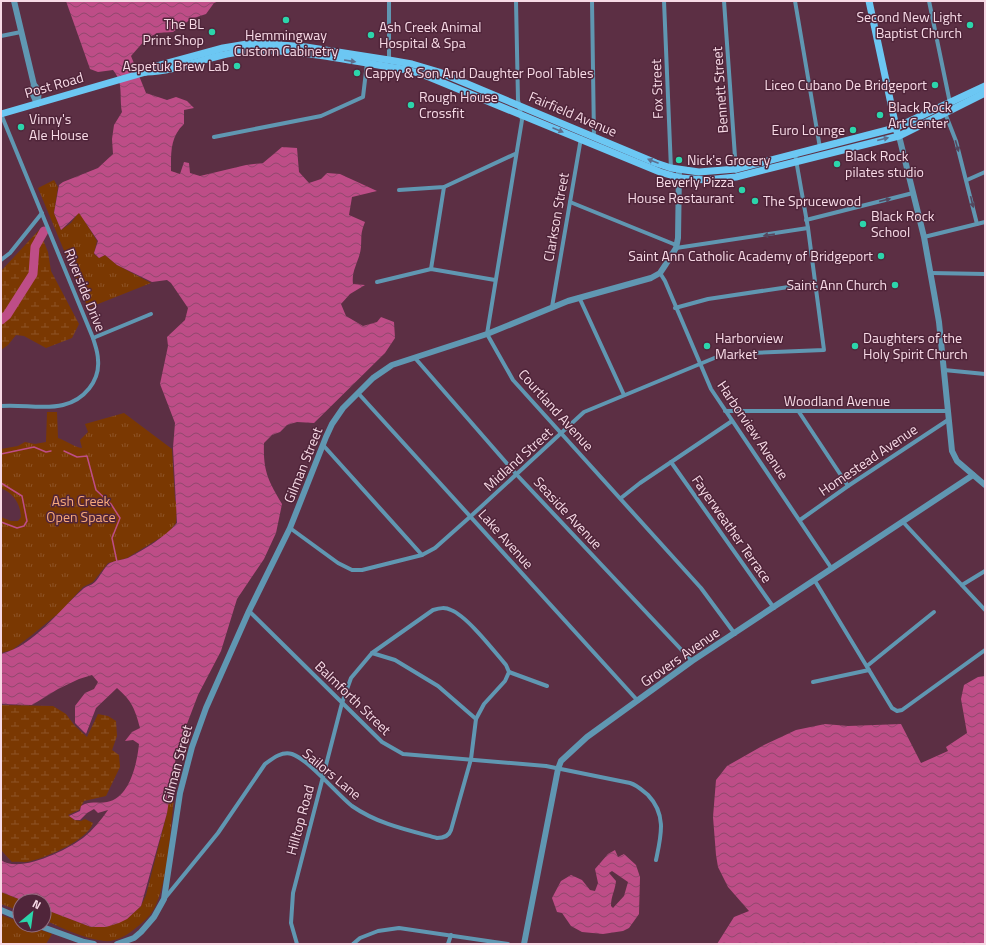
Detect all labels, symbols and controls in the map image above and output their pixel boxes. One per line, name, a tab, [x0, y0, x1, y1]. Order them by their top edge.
place label: Second New Light Baptist Church	[856, 6, 962, 43]
place label: The BL Print Shop	[142, 13, 204, 50]
marker: Hemmingway Custom Cabinetry	[281, 15, 291, 25]
place label: Ash Creek Animal Hospital & Spa	[379, 16, 482, 53]
marker: Second New Light Baptist Church	[965, 20, 975, 30]
place label: Hemmingway Custom Cabinetry	[234, 24, 339, 61]
marker: The BL Print Shop	[207, 27, 217, 37]
marker: Ash Creek Animal Hospital & Spa	[366, 30, 376, 40]
street label: Bennett Street	[706, 46, 733, 134]
place label: Aspetuk Brew Lab	[122, 55, 229, 76]
one-way arrow	[344, 58, 356, 64]
street label: Fox Street	[645, 59, 668, 119]
marker: Aspetuk Brew Lab	[232, 61, 242, 71]
place label: Cappy & Son And Daughter Pool Tables	[365, 62, 593, 83]
street label: Post Road	[22, 66, 86, 103]
marker: Cappy & Son And Daughter Pool Tables	[352, 68, 362, 78]
place label: Liceo Cubano De Bridgeport	[764, 74, 927, 95]
marker: Liceo Cubano De Bridgeport	[930, 80, 940, 90]
street label: Fairfield Avenue	[526, 85, 621, 142]
place label: Rough House Crossfit	[419, 86, 498, 123]
place label: Black Rock Art Center	[888, 96, 952, 133]
marker: Rough House Crossfit	[406, 100, 416, 110]
place label: Vinny's Ale House	[29, 108, 89, 145]
marker: Black Rock Art Center	[875, 110, 885, 120]
place label: Euro Lounge	[772, 119, 845, 140]
marker: Vinny's Ale House	[16, 122, 26, 132]
marker: Euro Lounge	[848, 125, 858, 135]
one-way arrow	[552, 127, 564, 133]
one-way arrow	[877, 136, 889, 142]
one-way arrow	[954, 140, 960, 152]
place label: Black Rock pilates studio	[845, 145, 924, 182]
place label: Nick's Grocery	[687, 149, 770, 170]
marker: Nick's Grocery	[674, 155, 684, 165]
one-way arrow	[646, 158, 658, 164]
marker: Black Rock pilates studio	[832, 159, 842, 169]
street label: Clarkson Street	[537, 171, 574, 263]
place label: Beverly Pizza House Restaurant	[627, 171, 734, 208]
marker: Beverly Pizza House Restaurant	[737, 185, 747, 195]
place label: The Sprucewood	[763, 190, 861, 211]
marker: The Sprucewood	[750, 196, 760, 206]
one-way arrow	[969, 196, 975, 208]
one-way arrow	[879, 197, 891, 203]
place label: Black Rock School	[871, 205, 935, 242]
marker: Black Rock School	[858, 219, 868, 229]
one-way arrow	[763, 232, 775, 238]
street label: Riverside Drive	[59, 245, 112, 335]
place label: Saint Ann Catholic Academy of Bridgeport	[628, 245, 873, 266]
marker: Saint Ann Catholic Academy of Bridgeport	[876, 251, 886, 261]
place label: Saint Ann Church	[787, 274, 887, 295]
marker: Saint Ann Church	[890, 280, 900, 290]
place label: Harborview Market	[715, 327, 784, 364]
place label: Daughters of the Holy Spirit Church	[863, 327, 968, 364]
marker: Harborview Market	[702, 341, 712, 351]
marker: Daughters of the Holy Spirit Church	[850, 341, 860, 351]
street label: Courtland Avenue	[514, 364, 599, 455]
street label: Harborview Avenue	[712, 376, 794, 483]
street label: Woodland Avenue	[784, 390, 890, 411]
street label: Homestead Avenue	[814, 419, 921, 501]
street label: Midland Street	[478, 422, 557, 495]
street label: Gilman Street	[278, 424, 327, 506]
street label: Fayerweather Terrace	[687, 470, 778, 587]
street label: Seaside Avenue	[529, 472, 608, 554]
park label: Ash Creek Open Space	[46, 490, 116, 527]
street label: Lake Avenue	[474, 504, 539, 573]
street label: Grovers Avenue	[636, 621, 724, 692]
street label: Balmforth Street	[310, 656, 396, 740]
street label: Gilman Street	[156, 722, 197, 805]
street label: Sailors Lane	[298, 743, 366, 804]
street label: Hilltop Road	[280, 782, 319, 857]
north arrow	[12, 893, 52, 933]
text: N	[30, 895, 44, 913]

